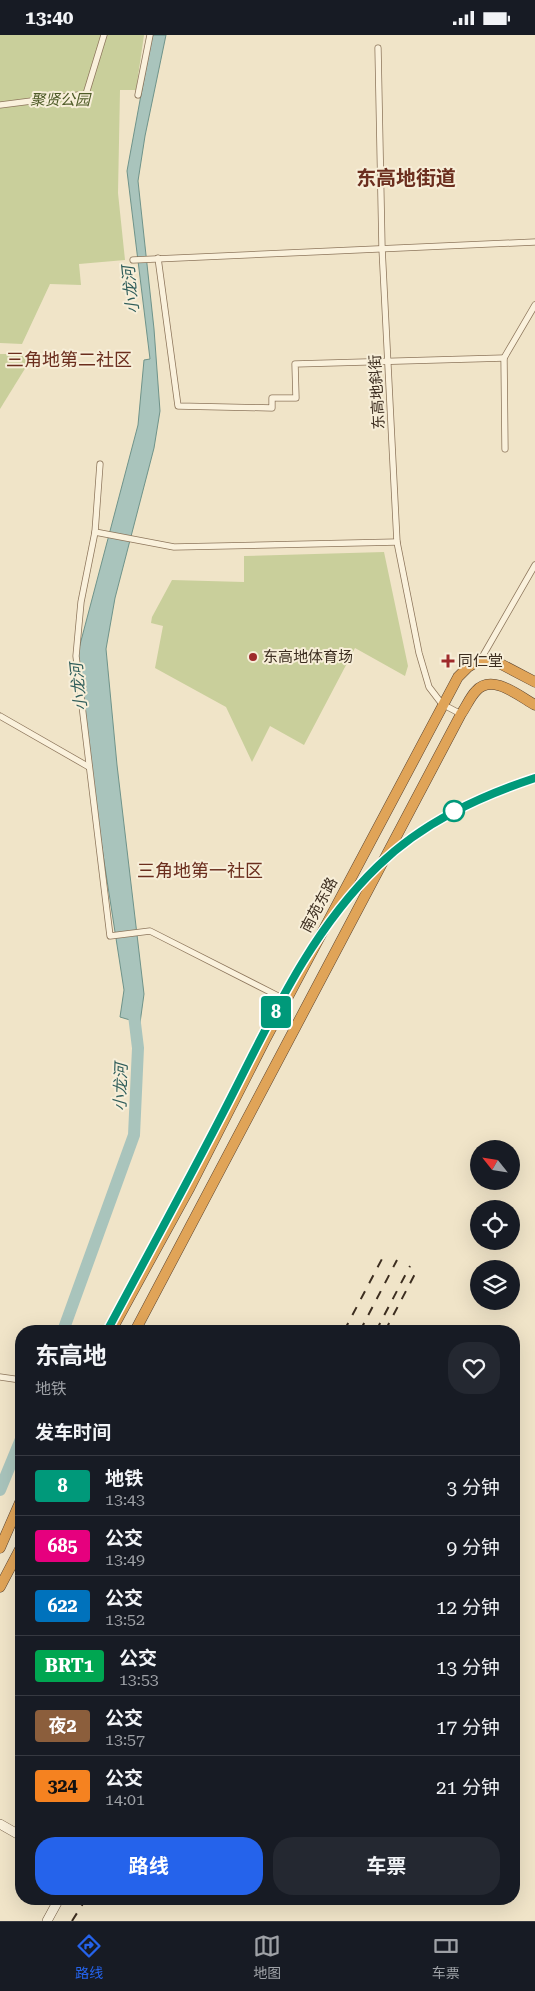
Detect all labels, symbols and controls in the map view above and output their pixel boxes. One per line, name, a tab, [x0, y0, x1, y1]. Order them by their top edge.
text: 13:40	[25, 6, 74, 29]
park label: 聚贤公园	[30, 91, 92, 109]
district label: 东高地街道	[356, 166, 456, 190]
water label: 小龙河	[118, 262, 142, 315]
district label: 三角地第二社区	[6, 349, 132, 370]
street label: 东高地斜街	[366, 354, 388, 430]
place label: 东高地体育场	[263, 648, 353, 666]
marker: 东高地体育场	[247, 651, 259, 663]
place label: 同仁堂	[458, 652, 503, 670]
marker: 同仁堂	[442, 655, 454, 667]
water label: 小龙河	[66, 659, 90, 712]
unlabelled marker	[443, 800, 465, 822]
district label: 三角地第一社区	[137, 860, 263, 881]
street label: 南苑东路	[297, 874, 341, 936]
line badge: 8	[260, 996, 292, 1028]
text: 8	[271, 1001, 281, 1022]
water label: 小龙河	[110, 1060, 131, 1111]
north arrow	[470, 1140, 520, 1190]
map controls	[470, 1140, 520, 1310]
button: locate	[470, 1200, 520, 1250]
button: layers	[470, 1260, 520, 1310]
text: 东高地	[35, 1342, 107, 1370]
button: heart	[448, 1342, 500, 1394]
text: 地铁	[35, 1379, 67, 1398]
text: 发车时间	[35, 1421, 111, 1444]
text: 地铁	[105, 1467, 143, 1490]
text: 8	[57, 1475, 68, 1496]
text: 3 分钟	[447, 1476, 500, 1499]
text: 13:43	[105, 1490, 145, 1509]
text: 公交	[105, 1527, 143, 1550]
text: 685	[47, 1535, 78, 1556]
text: 9 分钟	[447, 1536, 500, 1559]
text: 13:49	[105, 1550, 145, 1569]
text: 公交	[105, 1587, 143, 1610]
text: 622	[47, 1595, 78, 1616]
text: 12 分钟	[436, 1596, 500, 1619]
text: 13:52	[105, 1610, 145, 1629]
text: 公交	[119, 1647, 157, 1670]
text: BRT1	[45, 1655, 94, 1676]
text: 13 分钟	[436, 1656, 500, 1679]
text: 13:53	[119, 1670, 159, 1689]
text: 公交	[105, 1707, 143, 1730]
text: 夜2	[48, 1715, 77, 1736]
text: 17 分钟	[436, 1716, 500, 1739]
text: 13:57	[105, 1730, 145, 1749]
text: 公交	[105, 1767, 143, 1790]
text: 324	[47, 1775, 78, 1796]
text: 21 分钟	[436, 1776, 500, 1799]
text: 14:01	[105, 1790, 145, 1809]
button: 路线	[35, 1837, 263, 1895]
button: 车票	[273, 1837, 500, 1895]
tab: 路线	[75, 1932, 103, 1982]
tab: 地图	[253, 1932, 281, 1982]
tab: 车票	[432, 1932, 460, 1982]

